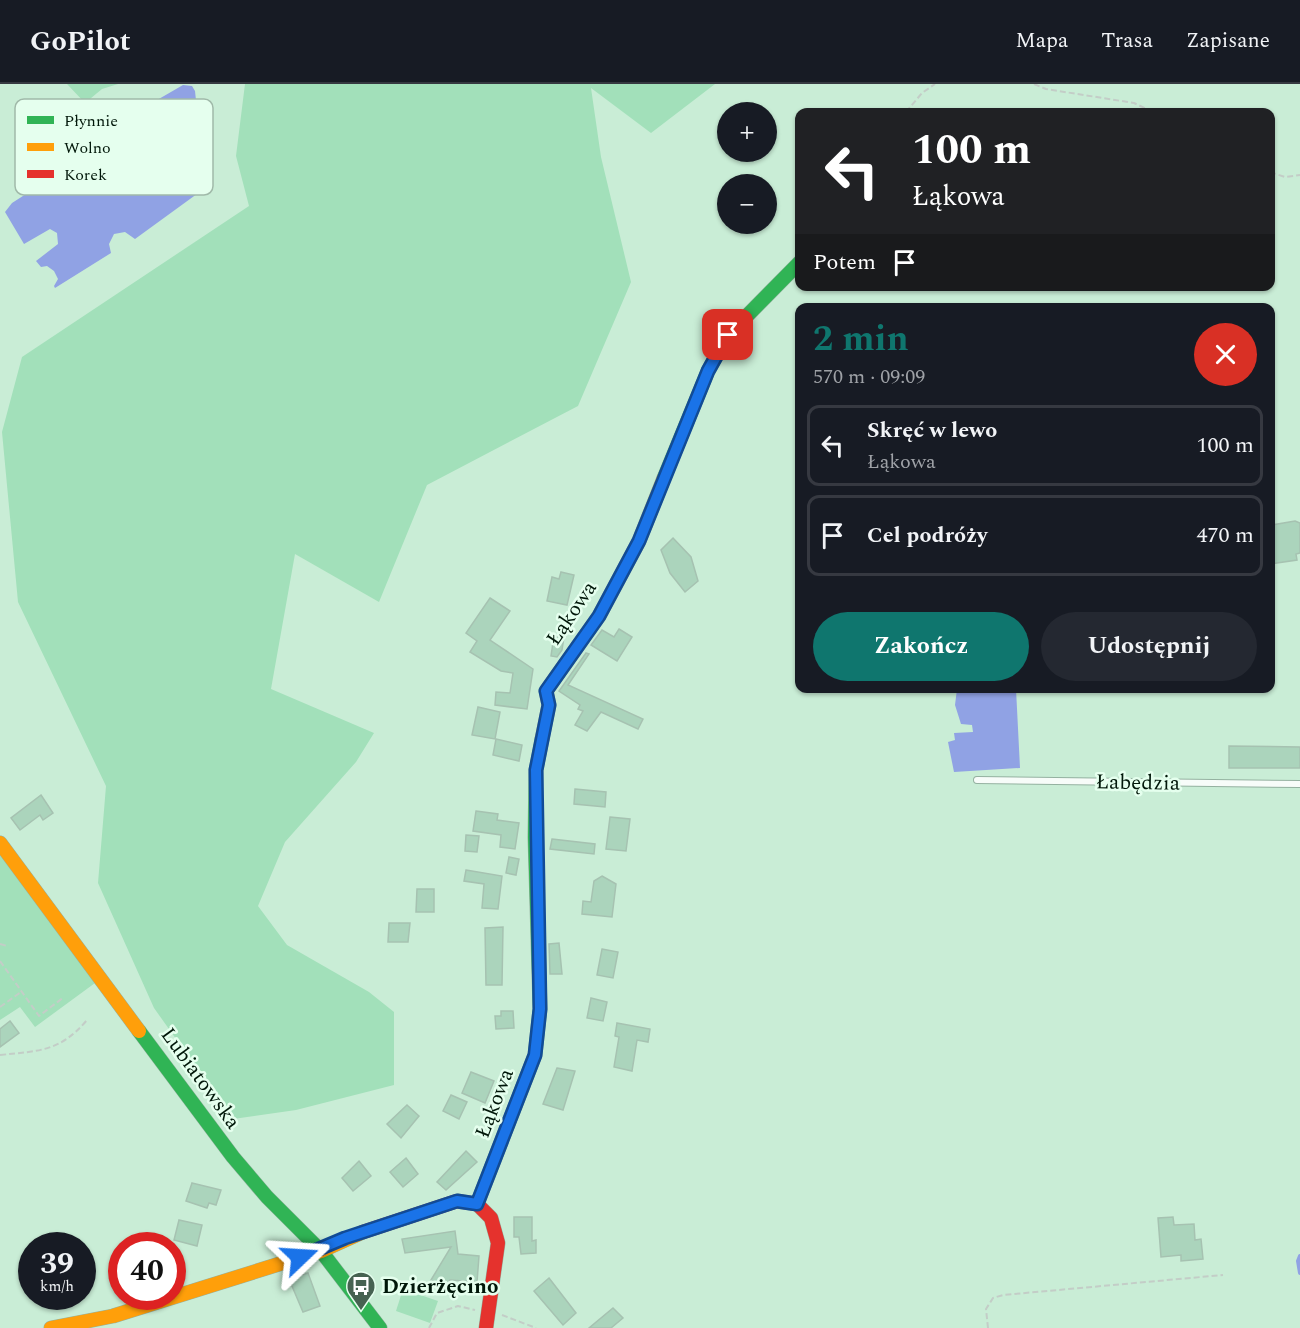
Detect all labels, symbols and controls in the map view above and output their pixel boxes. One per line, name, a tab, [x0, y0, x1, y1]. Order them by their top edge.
text: GoPilot	[30, 20, 131, 63]
text: Mapa	[1016, 25, 1068, 57]
text: Trasa	[1101, 25, 1153, 57]
text: Zapisane	[1186, 25, 1270, 57]
legend	[15, 99, 213, 195]
map controls	[717, 102, 777, 234]
button: +	[717, 102, 777, 162]
text: Płynnie	[64, 109, 118, 133]
text: 100 m	[912, 119, 1031, 182]
icon: left	[813, 132, 891, 210]
text: Wolno	[64, 136, 111, 160]
text: Korek	[64, 163, 107, 187]
button: −	[717, 174, 777, 234]
text: Łąkowa	[912, 176, 1005, 218]
text: Potem	[813, 246, 876, 279]
icon: arrive	[888, 246, 921, 279]
pin	[702, 309, 753, 360]
text: 2 min	[813, 312, 909, 367]
icon: arrive	[711, 318, 744, 351]
button: close	[1194, 323, 1257, 386]
text: 570 m · 09:09	[813, 362, 925, 392]
text: Skręć w lewo	[867, 414, 997, 447]
icon: left	[816, 429, 849, 462]
text: 100 m	[1197, 429, 1254, 462]
text: Łąkowa	[867, 447, 936, 477]
icon: arrive	[816, 519, 849, 552]
text: Cel podróży	[867, 519, 987, 552]
text: 470 m	[1197, 519, 1254, 552]
street label: Łąkowa	[538, 574, 606, 652]
button: Zakończ	[813, 612, 1029, 681]
button: Udostępnij	[1041, 612, 1257, 681]
street label: Łabędzia	[1096, 766, 1181, 800]
street label: Lubiatowska	[152, 1021, 249, 1137]
street label: Łąkowa	[467, 1063, 523, 1143]
position arrow	[268, 1225, 332, 1289]
speed limit sign: 40	[108, 1232, 186, 1310]
text: 39	[40, 1241, 74, 1287]
bus stop icon: Dzierżęcino	[345, 1270, 377, 1312]
place label: Dzierżęcino	[382, 1271, 498, 1303]
text: km/h	[40, 1275, 74, 1298]

